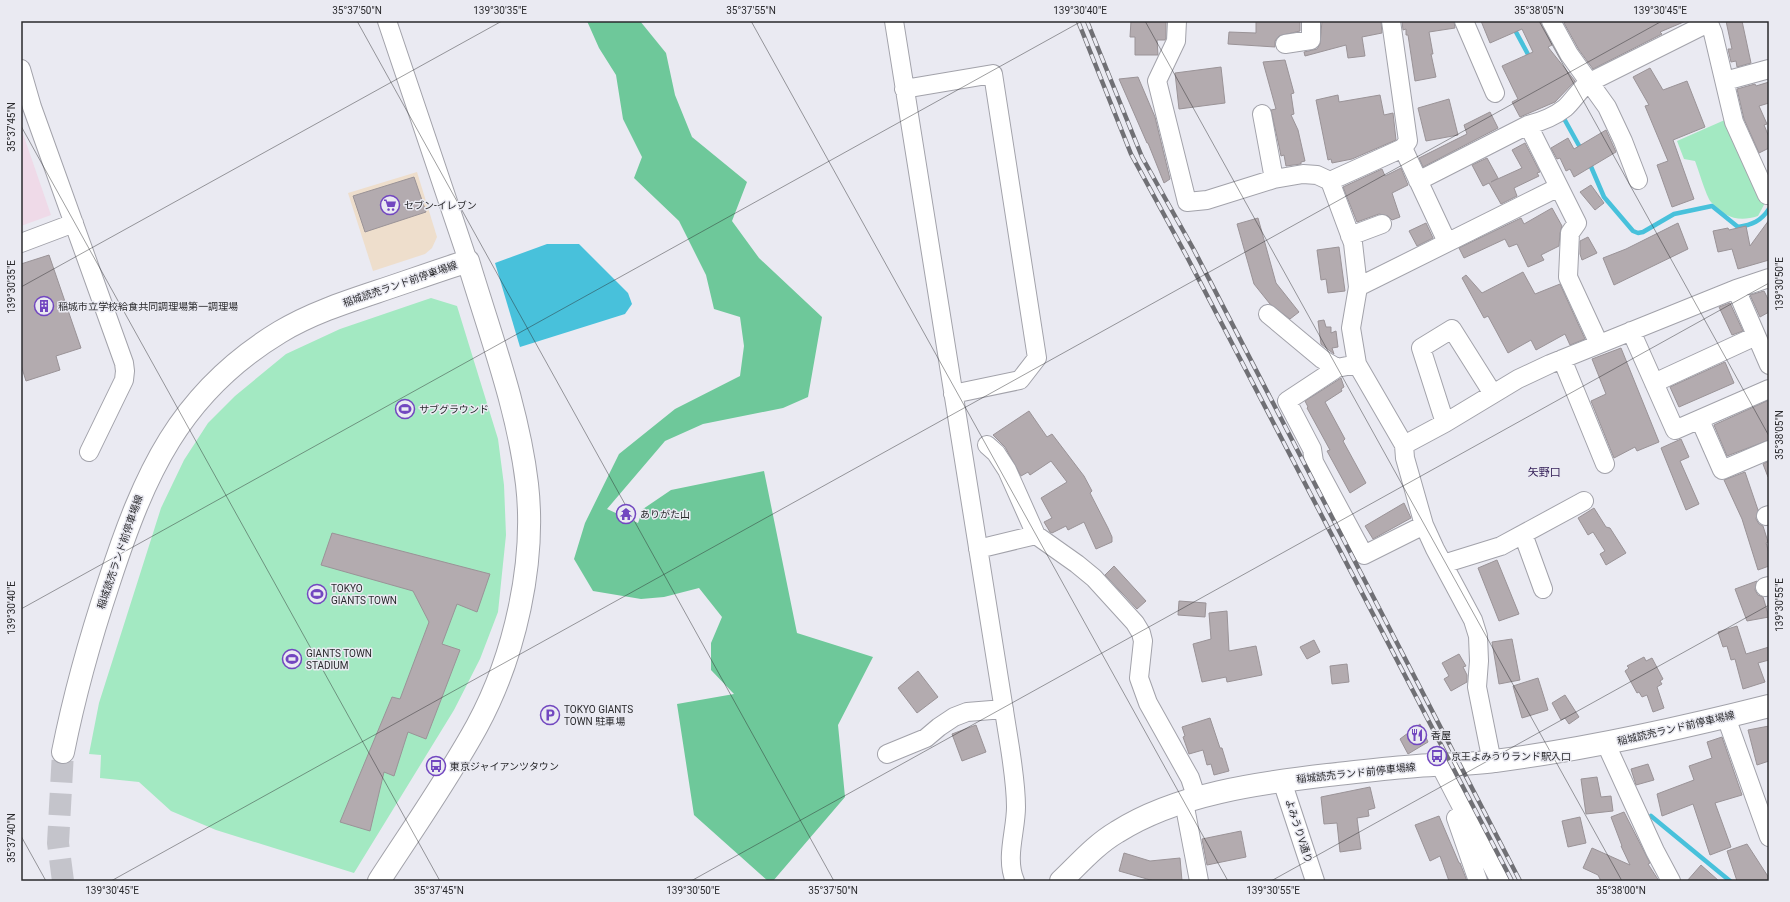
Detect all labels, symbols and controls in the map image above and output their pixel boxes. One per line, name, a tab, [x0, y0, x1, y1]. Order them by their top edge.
text: 35°37'50"N	[332, 5, 382, 16]
text: 139°30'35"E	[473, 5, 527, 16]
text: 35°37'55"N	[726, 5, 776, 16]
text: 139°30'40"E	[1053, 5, 1107, 16]
text: 35°38'05"N	[1514, 5, 1564, 16]
text: 139°30'45"E	[1633, 5, 1687, 16]
text: 35°37'45"N	[6, 102, 17, 152]
supermarket icon: セブン-イレブン	[379, 194, 401, 216]
place label: セブン-イレブン	[404, 200, 477, 211]
text: 139°30'50"E	[1774, 257, 1785, 311]
street label: 稲城読売ランド前停車場線	[341, 259, 459, 309]
text: 139°30'35"E	[6, 260, 17, 314]
building icon: 稲城市立学校給食共同調理場第一調理場	[33, 295, 55, 317]
place label: 稲城市立学校給食共同調理場第一調理場	[58, 301, 238, 312]
sports icon: サブグラウンド	[394, 398, 416, 420]
place label: サブグラウンド	[419, 404, 489, 415]
text: 35°38'05"N	[1774, 410, 1785, 460]
district label: 矢野口	[1528, 466, 1561, 479]
street label: 稲城読売ランド前停車場線	[95, 493, 145, 611]
temple icon: ありがた山	[615, 503, 637, 525]
place label: ありがた山	[640, 509, 690, 520]
text: 139°30'55"E	[1774, 578, 1785, 632]
text: 139°30'40"E	[6, 581, 17, 635]
sports icon: TOKYO GIANTS TOWN	[306, 583, 328, 605]
place label: TOKYO GIANTS TOWN	[331, 583, 397, 606]
sports icon: GIANTS TOWN STADIUM	[281, 648, 303, 670]
place label: GIANTS TOWN STADIUM	[306, 648, 372, 671]
parking icon: TOKYO GIANTS TOWN 駐車場	[539, 704, 561, 726]
place label: TOKYO GIANTS TOWN 駐車場	[564, 704, 633, 727]
street label: 稲城読売ランド前停車場線	[1616, 709, 1736, 747]
restaurant icon: 香屋	[1406, 724, 1428, 746]
place label: 香屋	[1431, 730, 1451, 741]
bus stop icon: 京王よみうりランド駅入口	[1426, 745, 1448, 767]
place label: 京王よみうりランド駅入口	[1451, 751, 1571, 762]
bus stop icon: 東京ジャイアンツタウン	[425, 755, 447, 777]
place label: 東京ジャイアンツタウン	[450, 761, 559, 772]
street label: 稲城読売ランド前停車場線	[1296, 761, 1416, 785]
street label: よみうりV通り	[1284, 798, 1314, 864]
text: 35°37'40"N	[6, 813, 17, 863]
text: 139°30'45"E	[85, 885, 139, 896]
text: 35°37'45"N	[414, 885, 464, 896]
text: 139°30'50"E	[666, 885, 720, 896]
text: 35°37'50"N	[808, 885, 858, 896]
text: 139°30'55"E	[1246, 885, 1300, 896]
text: 35°38'00"N	[1596, 885, 1646, 896]

